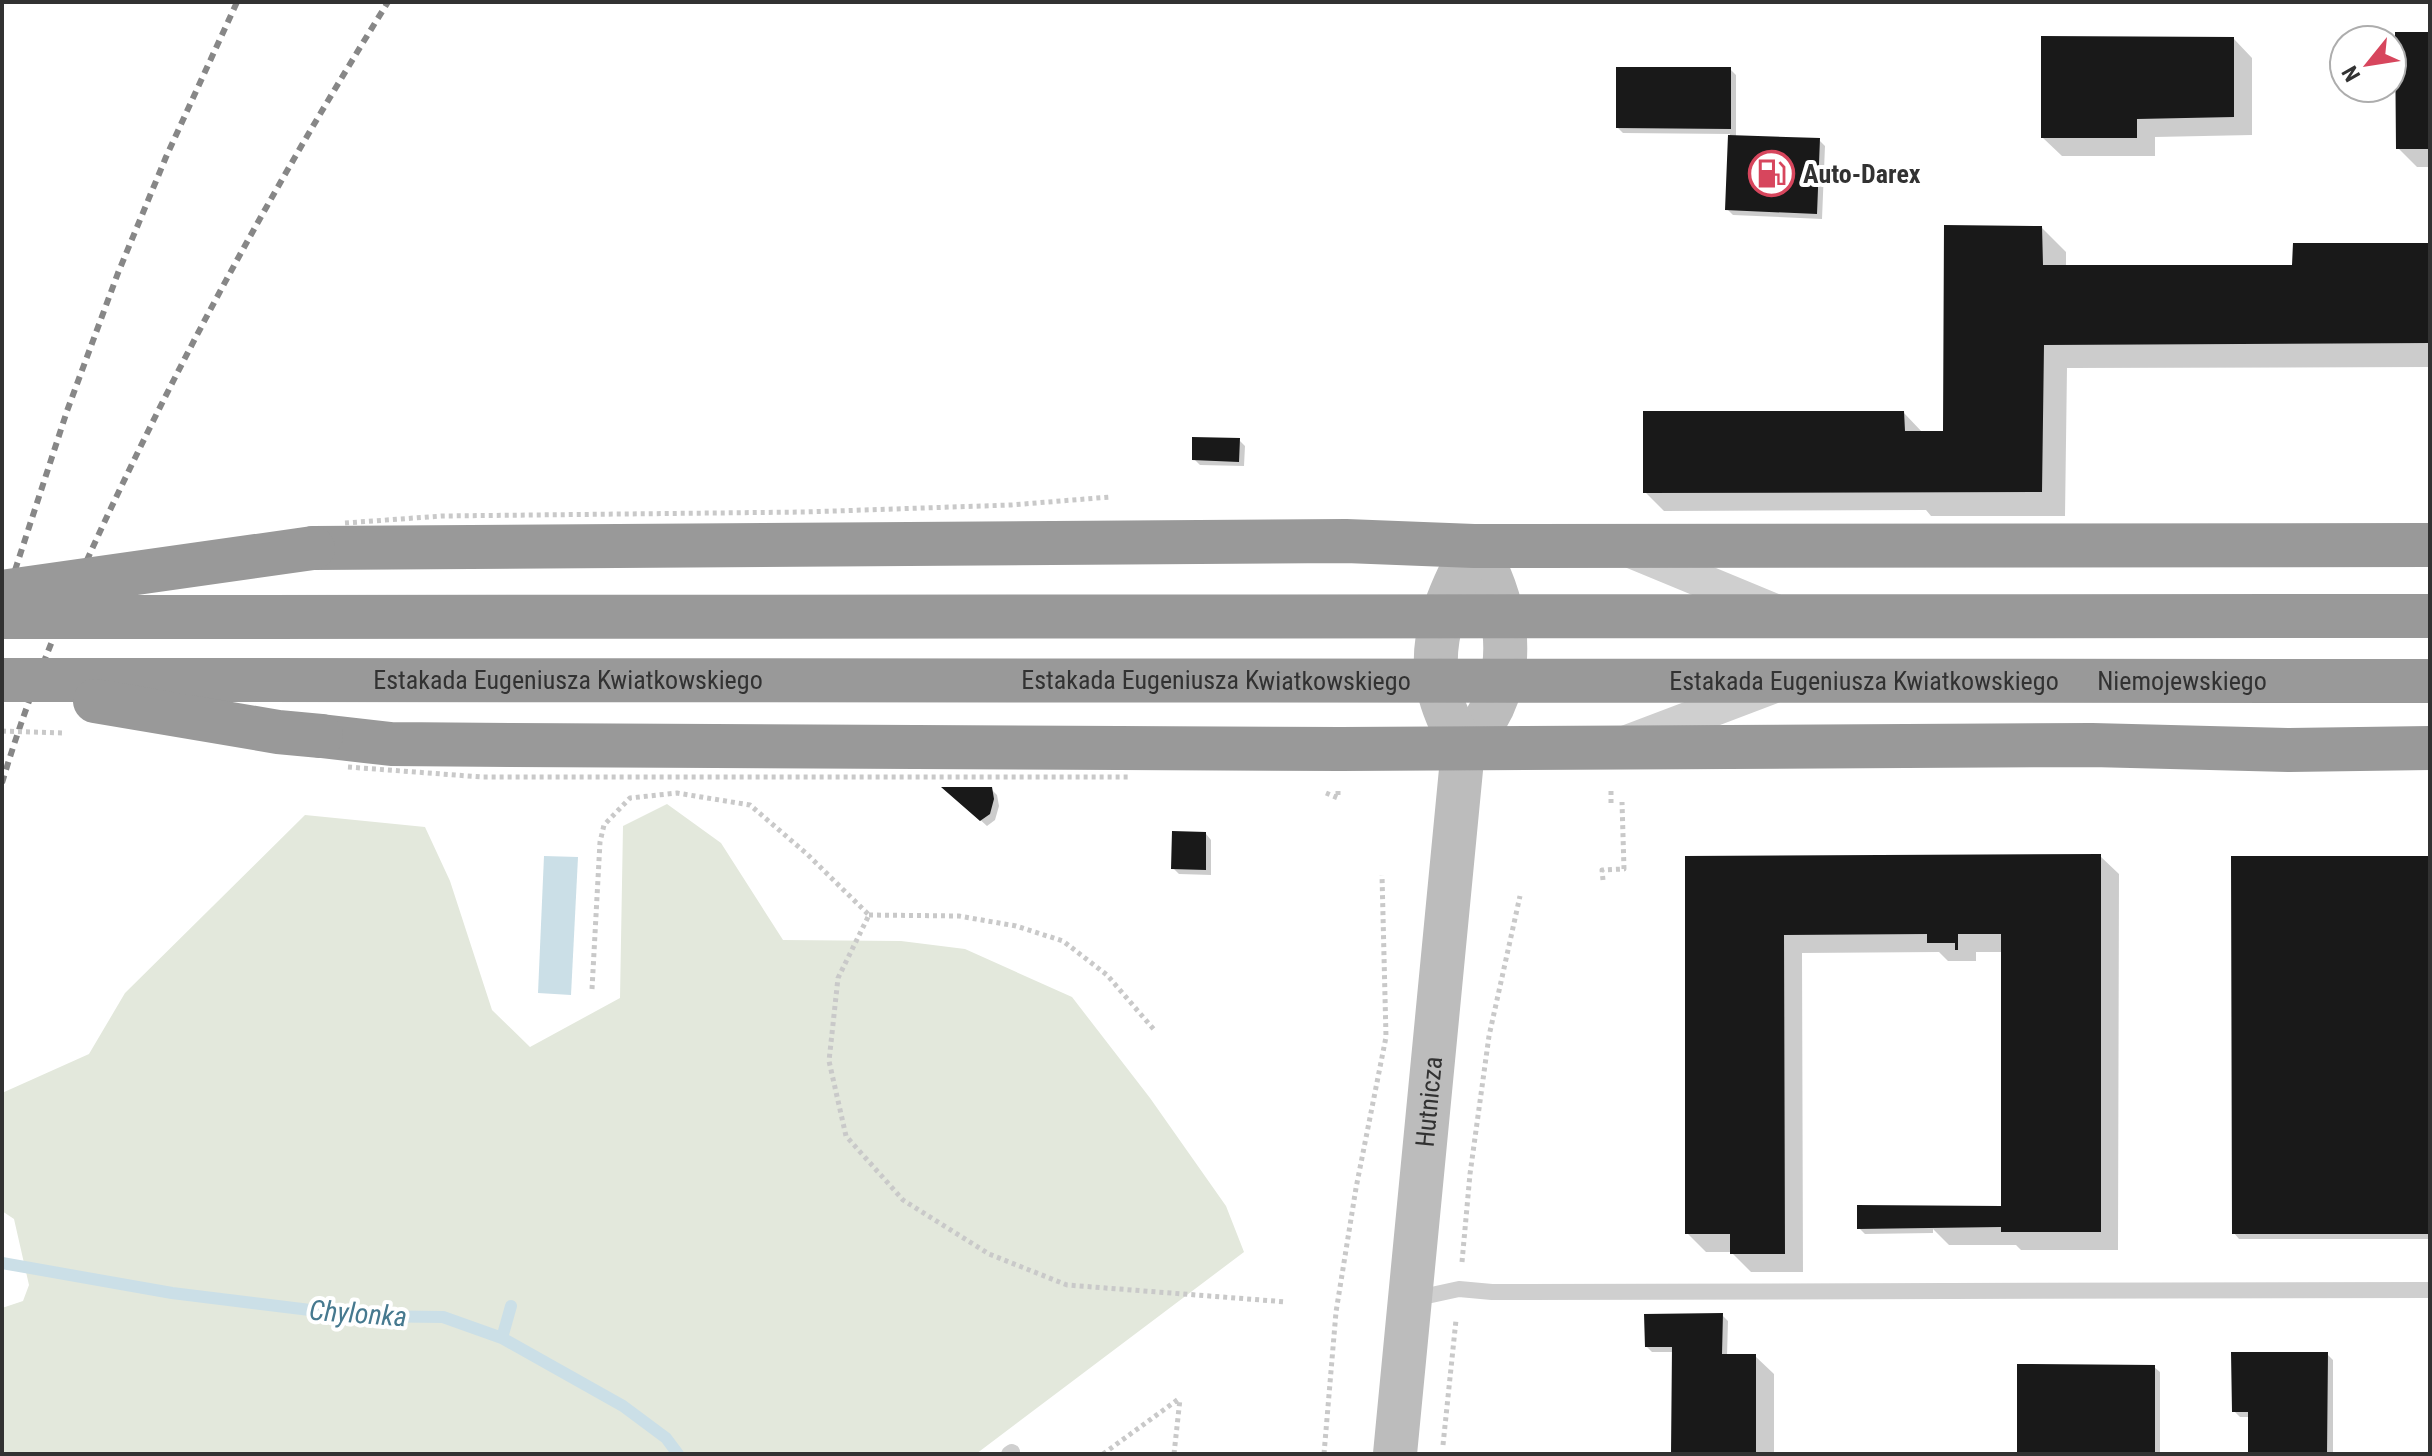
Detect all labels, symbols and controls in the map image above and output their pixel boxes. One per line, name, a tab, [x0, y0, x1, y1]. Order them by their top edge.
north arrow	[2328, 24, 2408, 104]
text: N	[2337, 62, 2365, 86]
fuel station icon: Auto-Darex	[1748, 150, 1796, 198]
place label: Auto-Darex	[1803, 159, 1921, 189]
street label: Estakada Eugeniusza Kwiatkowskiego	[373, 665, 763, 695]
street label: Estakada Eugeniusza Kwiatkowskiego	[1021, 665, 1411, 696]
street label: Estakada Eugeniusza Kwiatkowskiego	[1669, 666, 2059, 696]
street label: Niemojewskiego	[2097, 666, 2267, 696]
street label: Hutnicza	[1410, 1055, 1448, 1148]
water label: Chylonka	[308, 1294, 408, 1333]

